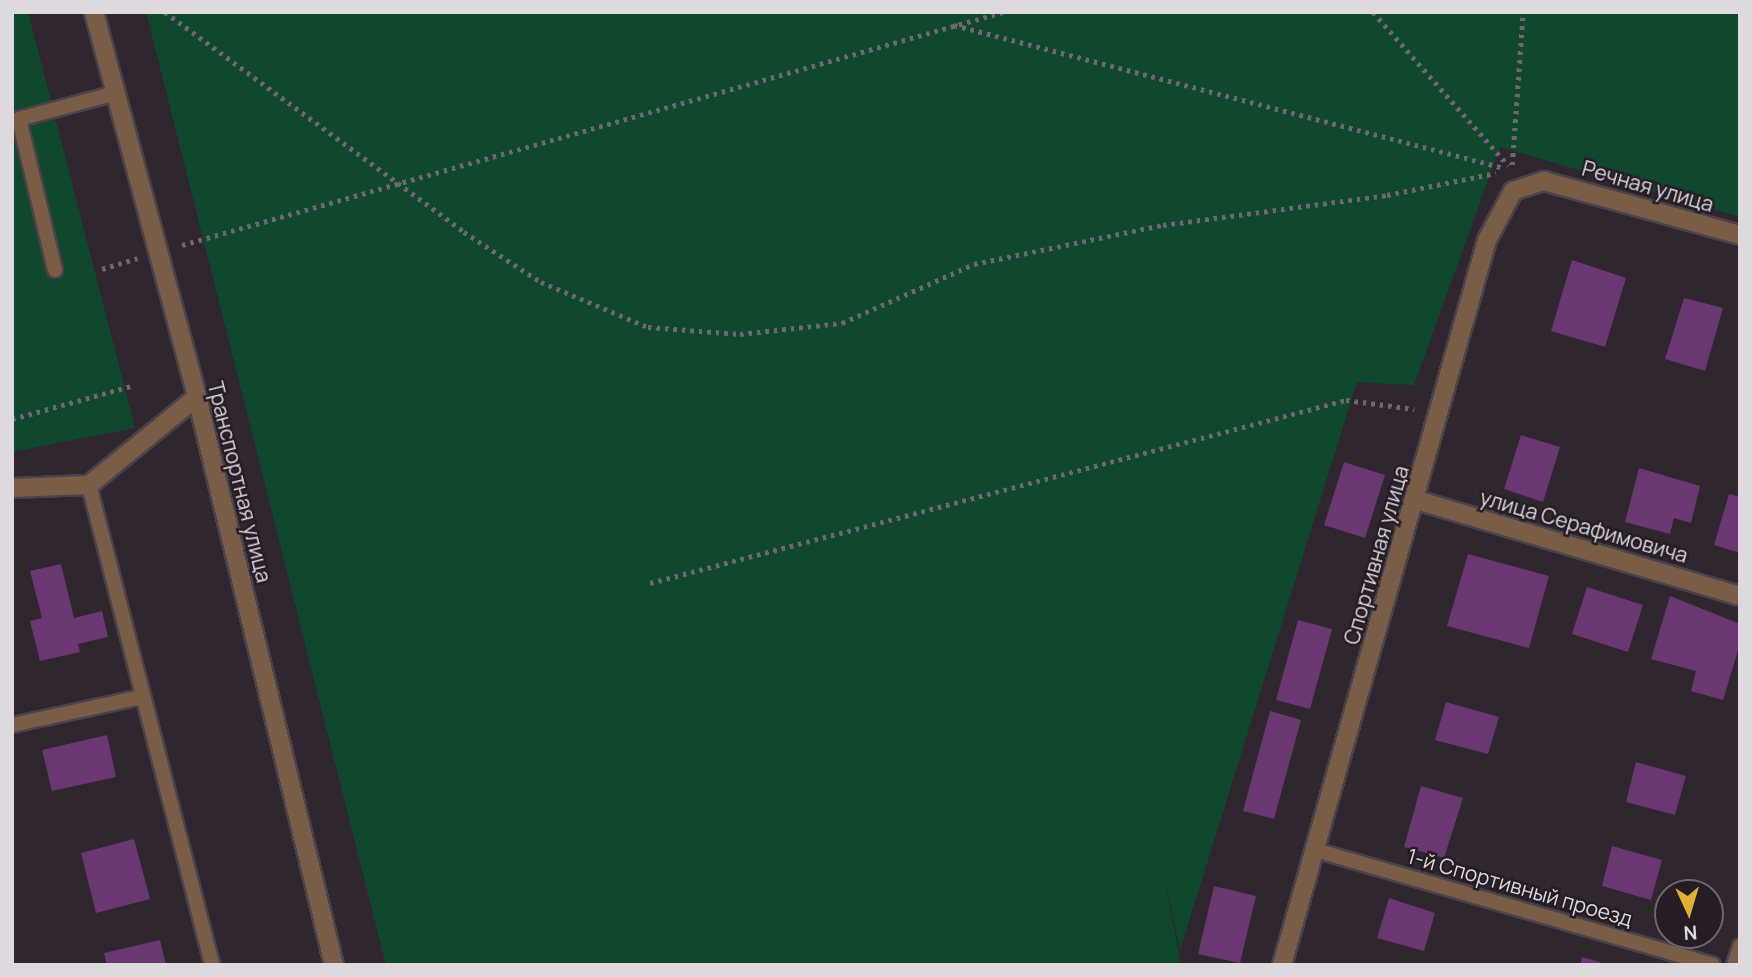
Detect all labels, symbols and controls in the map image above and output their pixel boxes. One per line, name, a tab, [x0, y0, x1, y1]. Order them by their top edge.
street label: Речная улица	[1579, 155, 1717, 217]
street label: Транспортная улица	[203, 379, 277, 585]
street label: Спортивная улица	[1338, 463, 1414, 647]
street label: улица Серафимовича	[1477, 484, 1691, 568]
street label: 1-й Спортивный проезд	[1404, 843, 1636, 931]
north arrow	[1654, 879, 1724, 949]
text: N	[1683, 920, 1698, 946]

